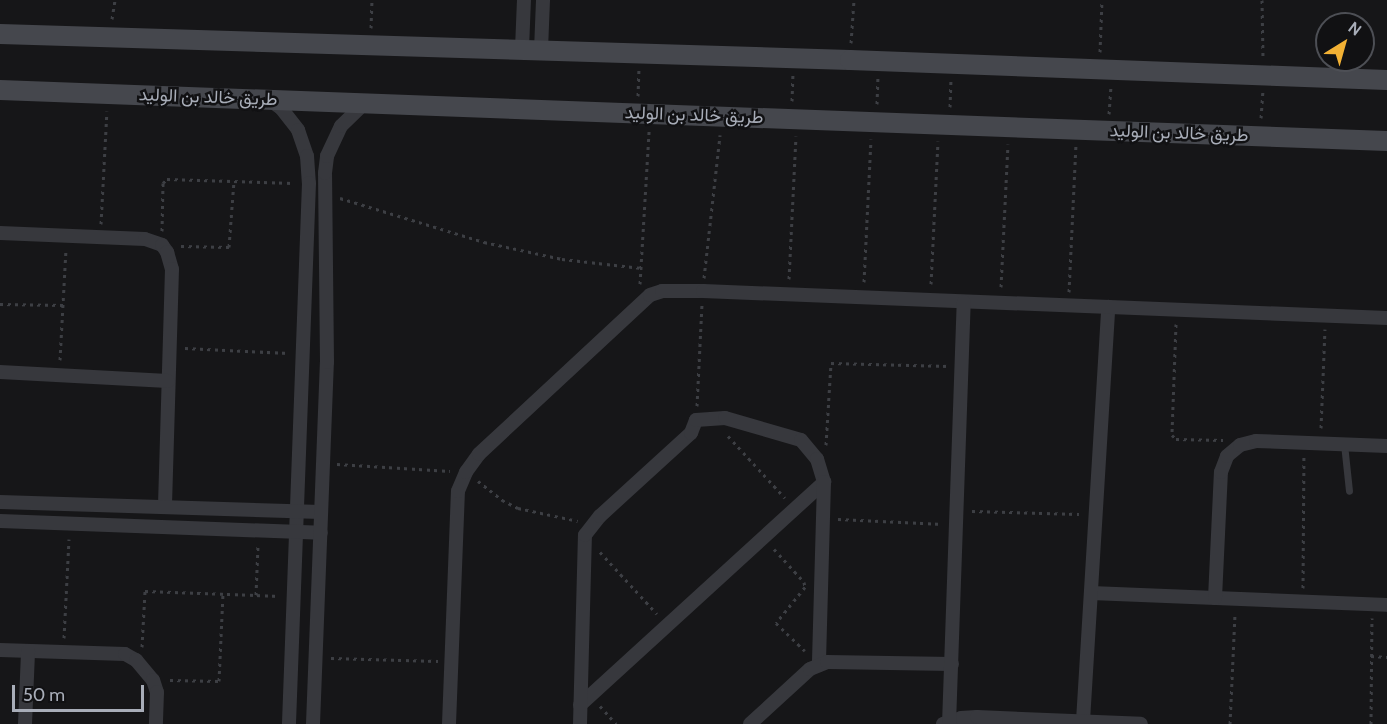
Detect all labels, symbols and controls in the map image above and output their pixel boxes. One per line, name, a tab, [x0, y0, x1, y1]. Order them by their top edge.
north arrow	[1315, 12, 1375, 72]
text: N	[1345, 18, 1365, 40]
street label: طريق خالد بن الوليد	[138, 84, 278, 110]
street label: طريق خالد بن الوليد	[624, 102, 764, 128]
street label: طريق خالد بن الوليد	[1109, 120, 1249, 146]
scale bar	[15, 673, 147, 711]
text: 50 m	[23, 684, 65, 706]

